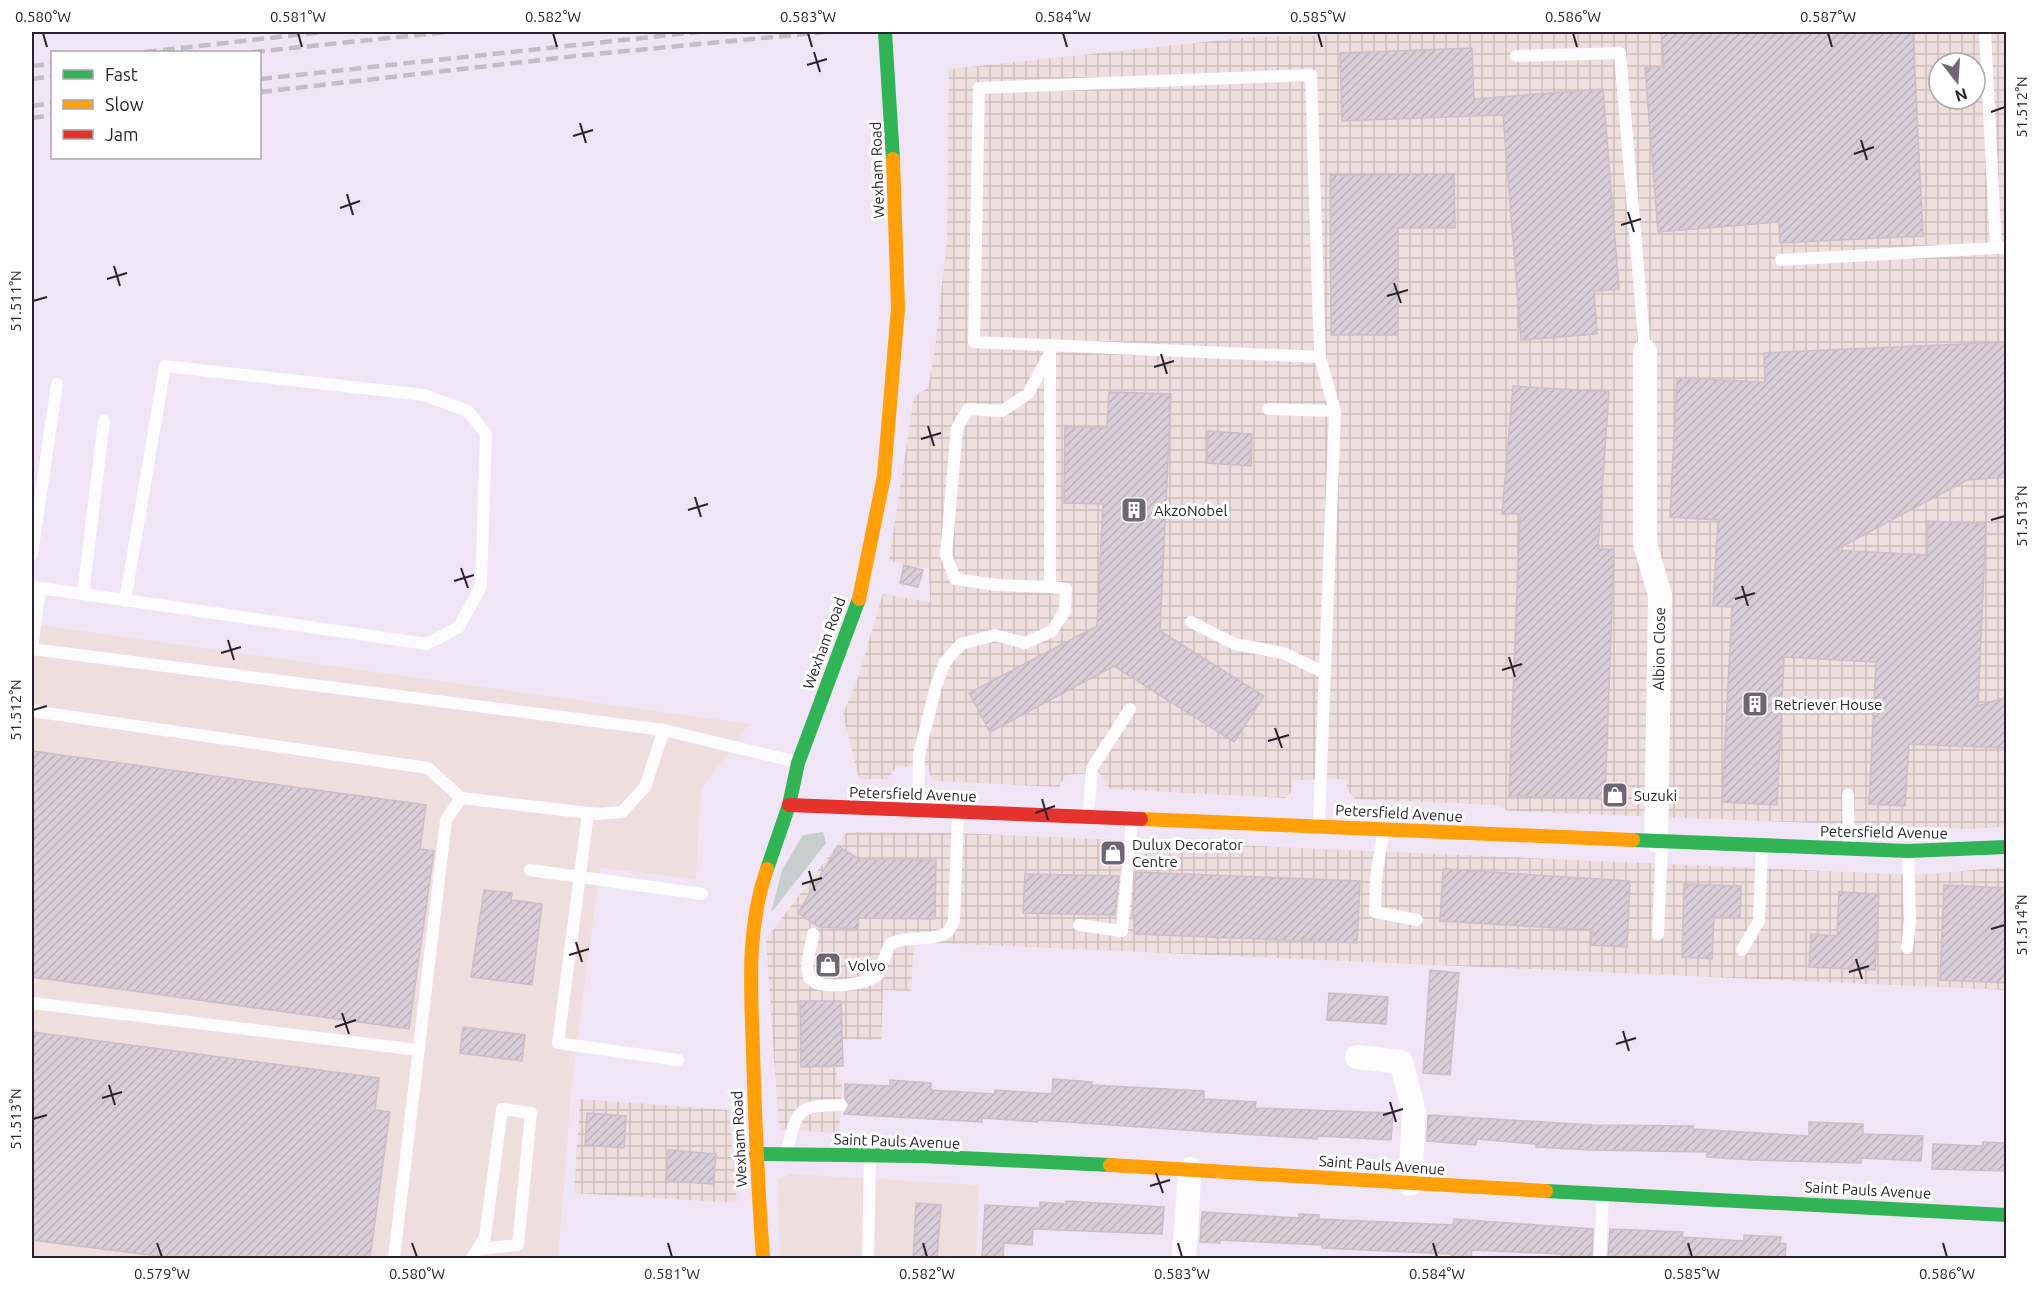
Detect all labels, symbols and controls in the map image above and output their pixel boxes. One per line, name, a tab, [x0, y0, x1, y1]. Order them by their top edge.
text: 0.580°W	[15, 8, 71, 25]
text: 0.581°W	[270, 8, 326, 25]
text: 0.582°W	[525, 8, 581, 25]
text: 0.583°W	[780, 8, 836, 25]
text: 0.584°W	[1035, 8, 1091, 25]
text: 0.585°W	[1290, 8, 1346, 25]
text: 0.586°W	[1545, 8, 1601, 25]
text: 0.587°W	[1800, 8, 1856, 25]
legend	[51, 51, 261, 159]
north arrow	[1927, 51, 1987, 111]
text: Fast	[105, 64, 138, 84]
text: 51.512°N	[2013, 76, 2030, 138]
text: N	[1953, 85, 1970, 106]
text: Slow	[105, 94, 144, 114]
street label: Wexham Road	[867, 121, 887, 219]
text: Jam	[105, 124, 139, 144]
text: 51.511°N	[7, 270, 24, 332]
text: 51.513°N	[2013, 485, 2030, 547]
building icon: AkzoNobel	[1119, 495, 1149, 525]
place label: AkzoNobel	[1154, 502, 1227, 519]
street label: Wexham Road	[799, 595, 849, 691]
street label: Albion Close	[1650, 607, 1668, 691]
text: 51.512°N	[7, 679, 24, 741]
building icon: Retriever House	[1740, 689, 1770, 719]
place label: Retriever House	[1774, 696, 1882, 713]
shop icon: Suzuki	[1600, 780, 1630, 810]
street label: Petersfield Avenue	[849, 783, 977, 805]
place label: Suzuki	[1634, 787, 1677, 804]
street label: Petersfield Avenue	[1335, 801, 1463, 825]
street label: Petersfield Avenue	[1820, 822, 1948, 842]
place label: Dulux Decorator Centre	[1132, 836, 1243, 870]
shop icon: Dulux Decorator Centre	[1098, 838, 1128, 868]
text: 51.514°N	[2013, 894, 2030, 956]
shop icon: Volvo	[813, 950, 843, 980]
place label: Volvo	[848, 957, 886, 974]
text: 51.513°N	[7, 1088, 24, 1150]
street label: Wexham Road	[728, 1090, 750, 1188]
street label: Saint Pauls Avenue	[833, 1130, 961, 1152]
street label: Saint Pauls Avenue	[1318, 1152, 1446, 1178]
street label: Saint Pauls Avenue	[1804, 1178, 1932, 1202]
text: 0.579°W	[134, 1265, 190, 1282]
text: 0.580°W	[389, 1265, 445, 1282]
text: 0.581°W	[644, 1265, 700, 1282]
text: 0.582°W	[899, 1265, 955, 1282]
text: 0.583°W	[1154, 1265, 1210, 1282]
text: 0.584°W	[1409, 1265, 1465, 1282]
text: 0.585°W	[1664, 1265, 1720, 1282]
text: 0.586°W	[1919, 1265, 1975, 1282]

